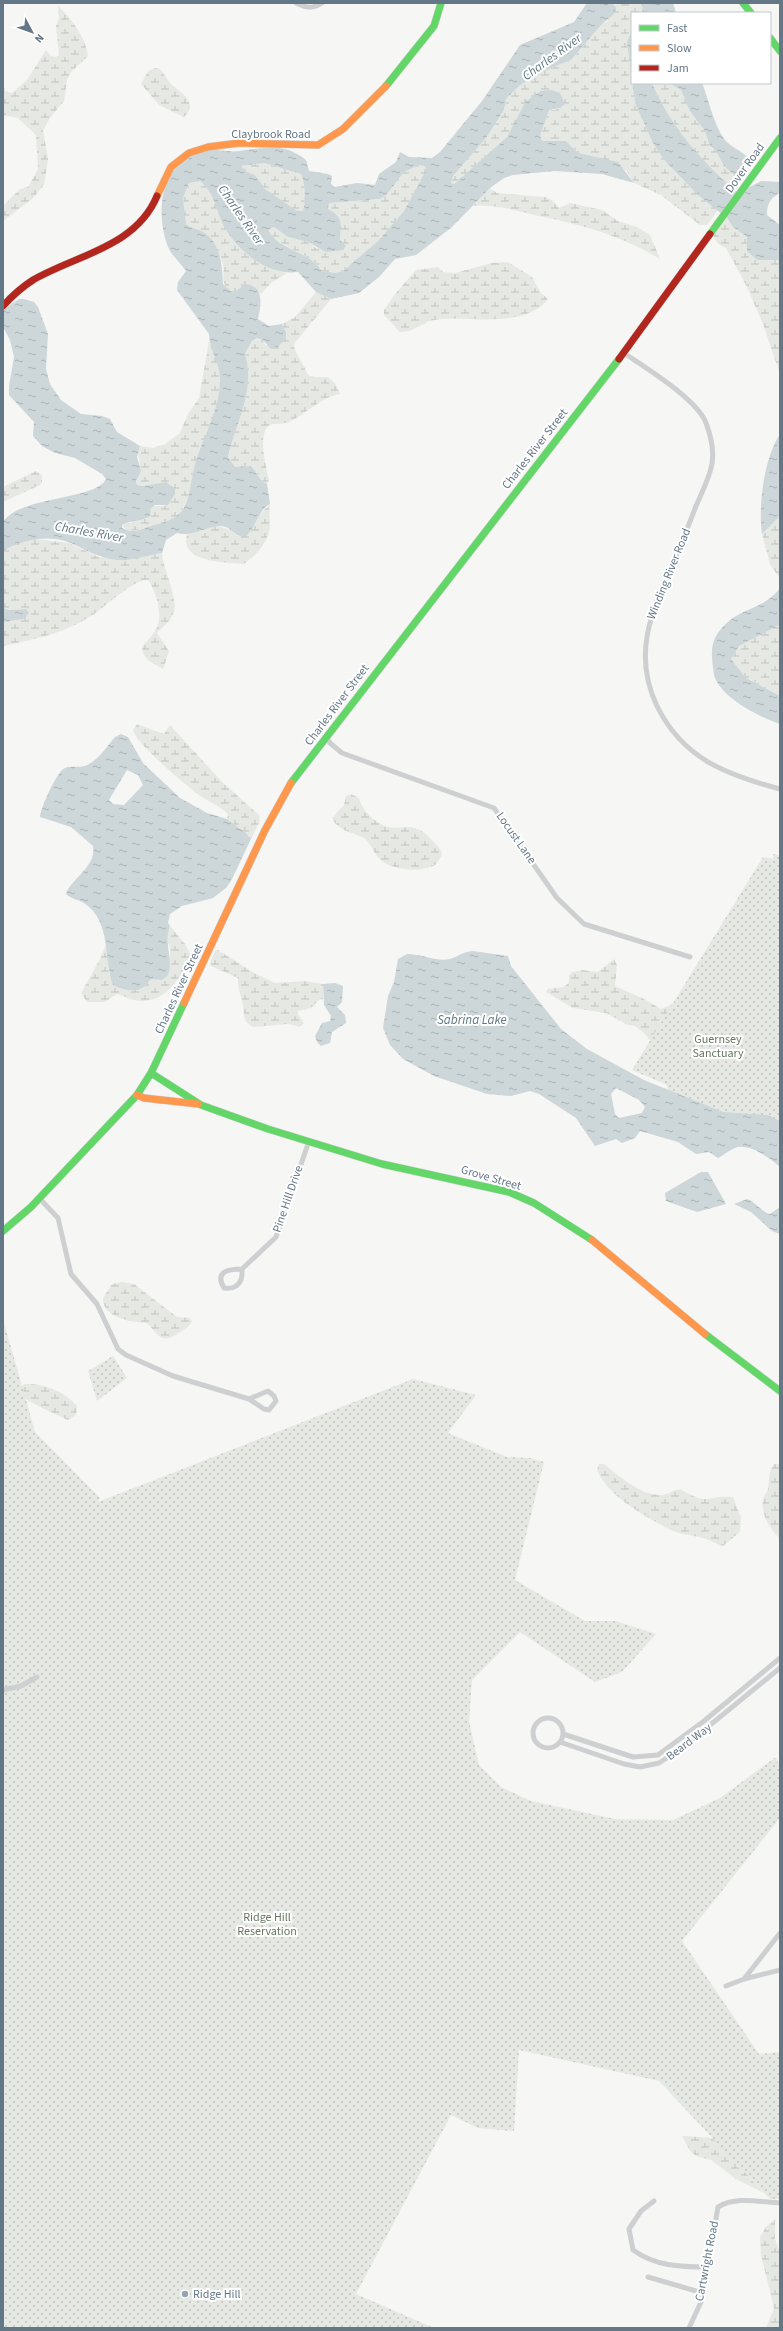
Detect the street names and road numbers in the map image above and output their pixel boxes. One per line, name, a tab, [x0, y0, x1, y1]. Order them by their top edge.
street label: Claybrook Road	[231, 126, 311, 143]
street label: Dover Road	[721, 140, 769, 196]
street label: Charles River Street	[498, 405, 572, 493]
street label: Winding River Road	[643, 526, 695, 622]
street label: Charles River Street	[301, 661, 373, 749]
street label: Locust Lane	[492, 809, 540, 867]
street label: Charles River Street	[151, 941, 207, 1037]
street label: Grove Street	[459, 1161, 523, 1195]
street label: Pine Hill Drive	[269, 1163, 307, 1235]
street label: Beard Way	[663, 1719, 716, 1765]
street label: Cartwright Road	[691, 2219, 723, 2303]

